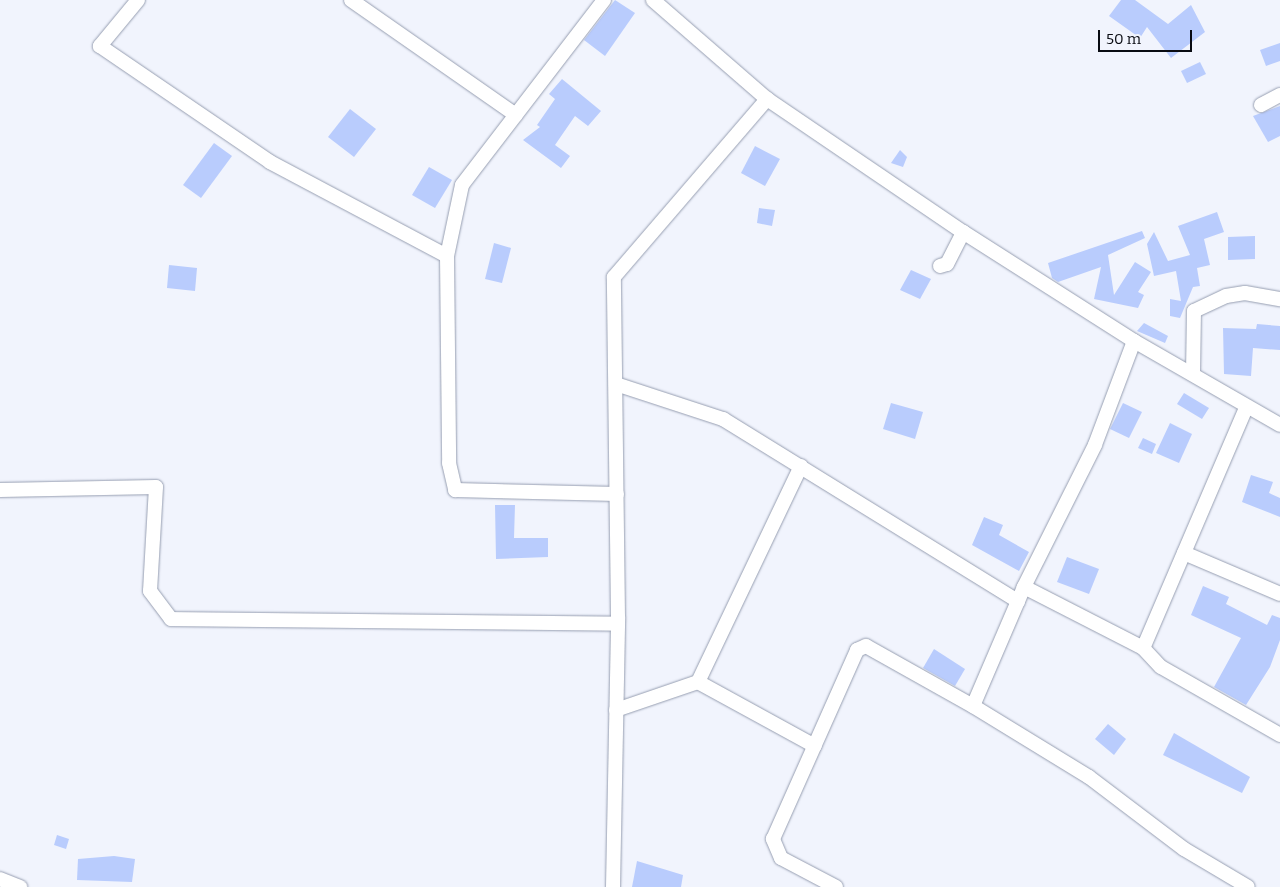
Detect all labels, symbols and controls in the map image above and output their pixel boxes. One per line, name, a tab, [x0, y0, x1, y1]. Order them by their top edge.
scale bar	[1100, 20, 1194, 52]
text: 50 m	[1106, 30, 1141, 48]

